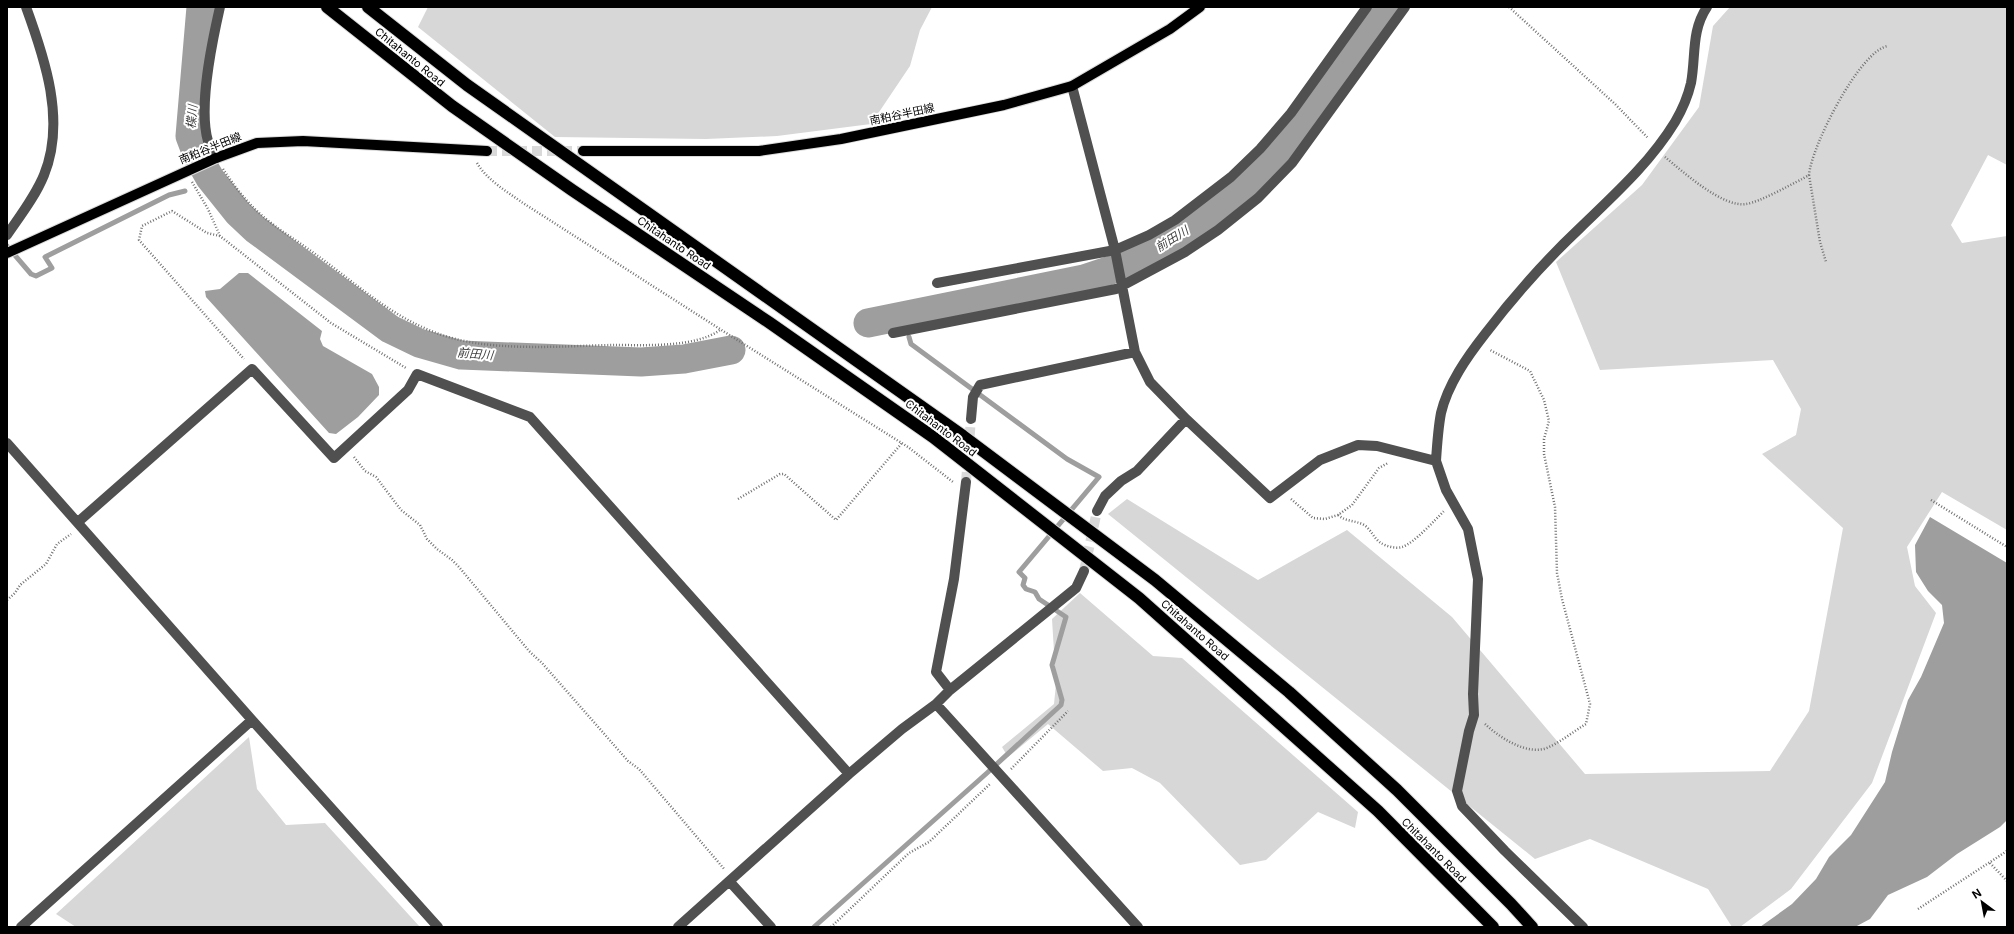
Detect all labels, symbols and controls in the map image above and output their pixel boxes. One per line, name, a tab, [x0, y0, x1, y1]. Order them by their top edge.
street label: Chitahanto Road	[372, 25, 448, 89]
street label: 南粕谷半田線	[868, 100, 936, 128]
water label: 楪川	[183, 102, 200, 130]
street label: 南粕谷半田線	[177, 129, 243, 167]
street label: Chitahanto Road	[634, 213, 714, 273]
water label: 前田川	[1152, 222, 1193, 254]
water label: 前田川	[456, 344, 496, 363]
street label: Chitahanto Road	[902, 397, 980, 459]
street label: Chitahanto Road	[1158, 597, 1232, 663]
street label: Chitahanto Road	[1399, 815, 1469, 885]
north arrow	[1962, 882, 2002, 922]
text: N	[1969, 885, 1984, 902]

